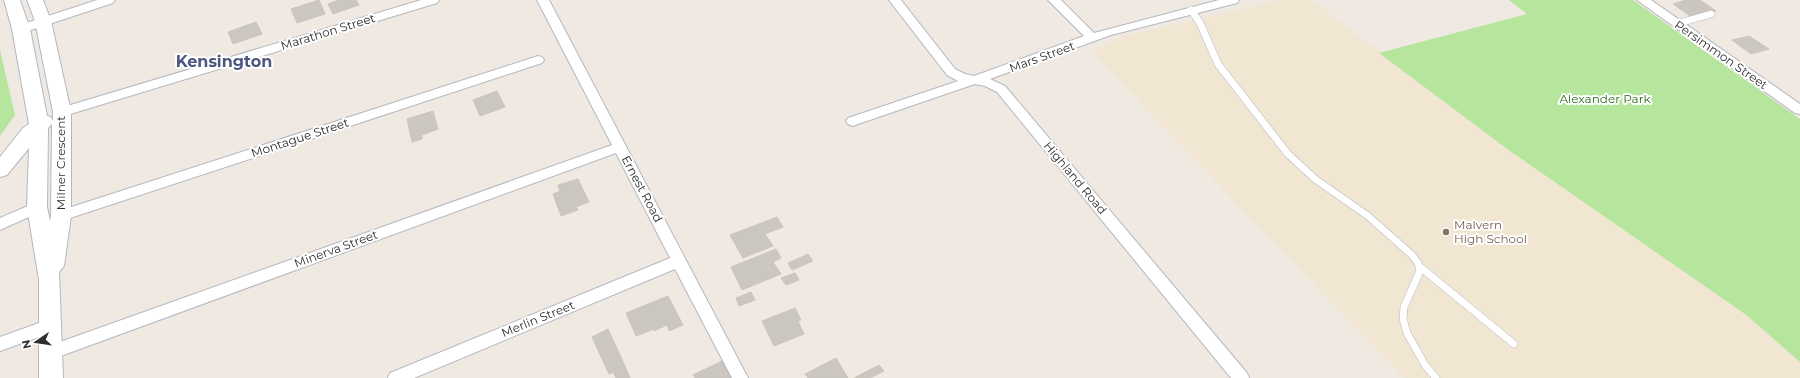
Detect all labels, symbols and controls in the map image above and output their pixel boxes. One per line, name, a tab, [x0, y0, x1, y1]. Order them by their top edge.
street label: Marathon Street	[279, 10, 377, 53]
street label: Persimmon Street	[1672, 17, 1771, 92]
street label: Mars Street	[1007, 38, 1077, 75]
district label: Kensington	[176, 52, 272, 71]
park label: Alexander Park	[1559, 91, 1651, 106]
street label: Montague Street	[249, 115, 351, 160]
street label: Milner Crescent	[53, 116, 68, 210]
street label: Highland Road	[1041, 138, 1110, 217]
street label: Ernest Road	[619, 153, 666, 225]
place label: Malvern High School	[1454, 217, 1527, 246]
street label: Minerva Street	[292, 226, 380, 271]
marker: Malvern High School	[1441, 227, 1451, 237]
street label: Merlin Street	[499, 297, 577, 340]
north arrow	[16, 322, 56, 362]
text: N	[18, 338, 34, 350]

